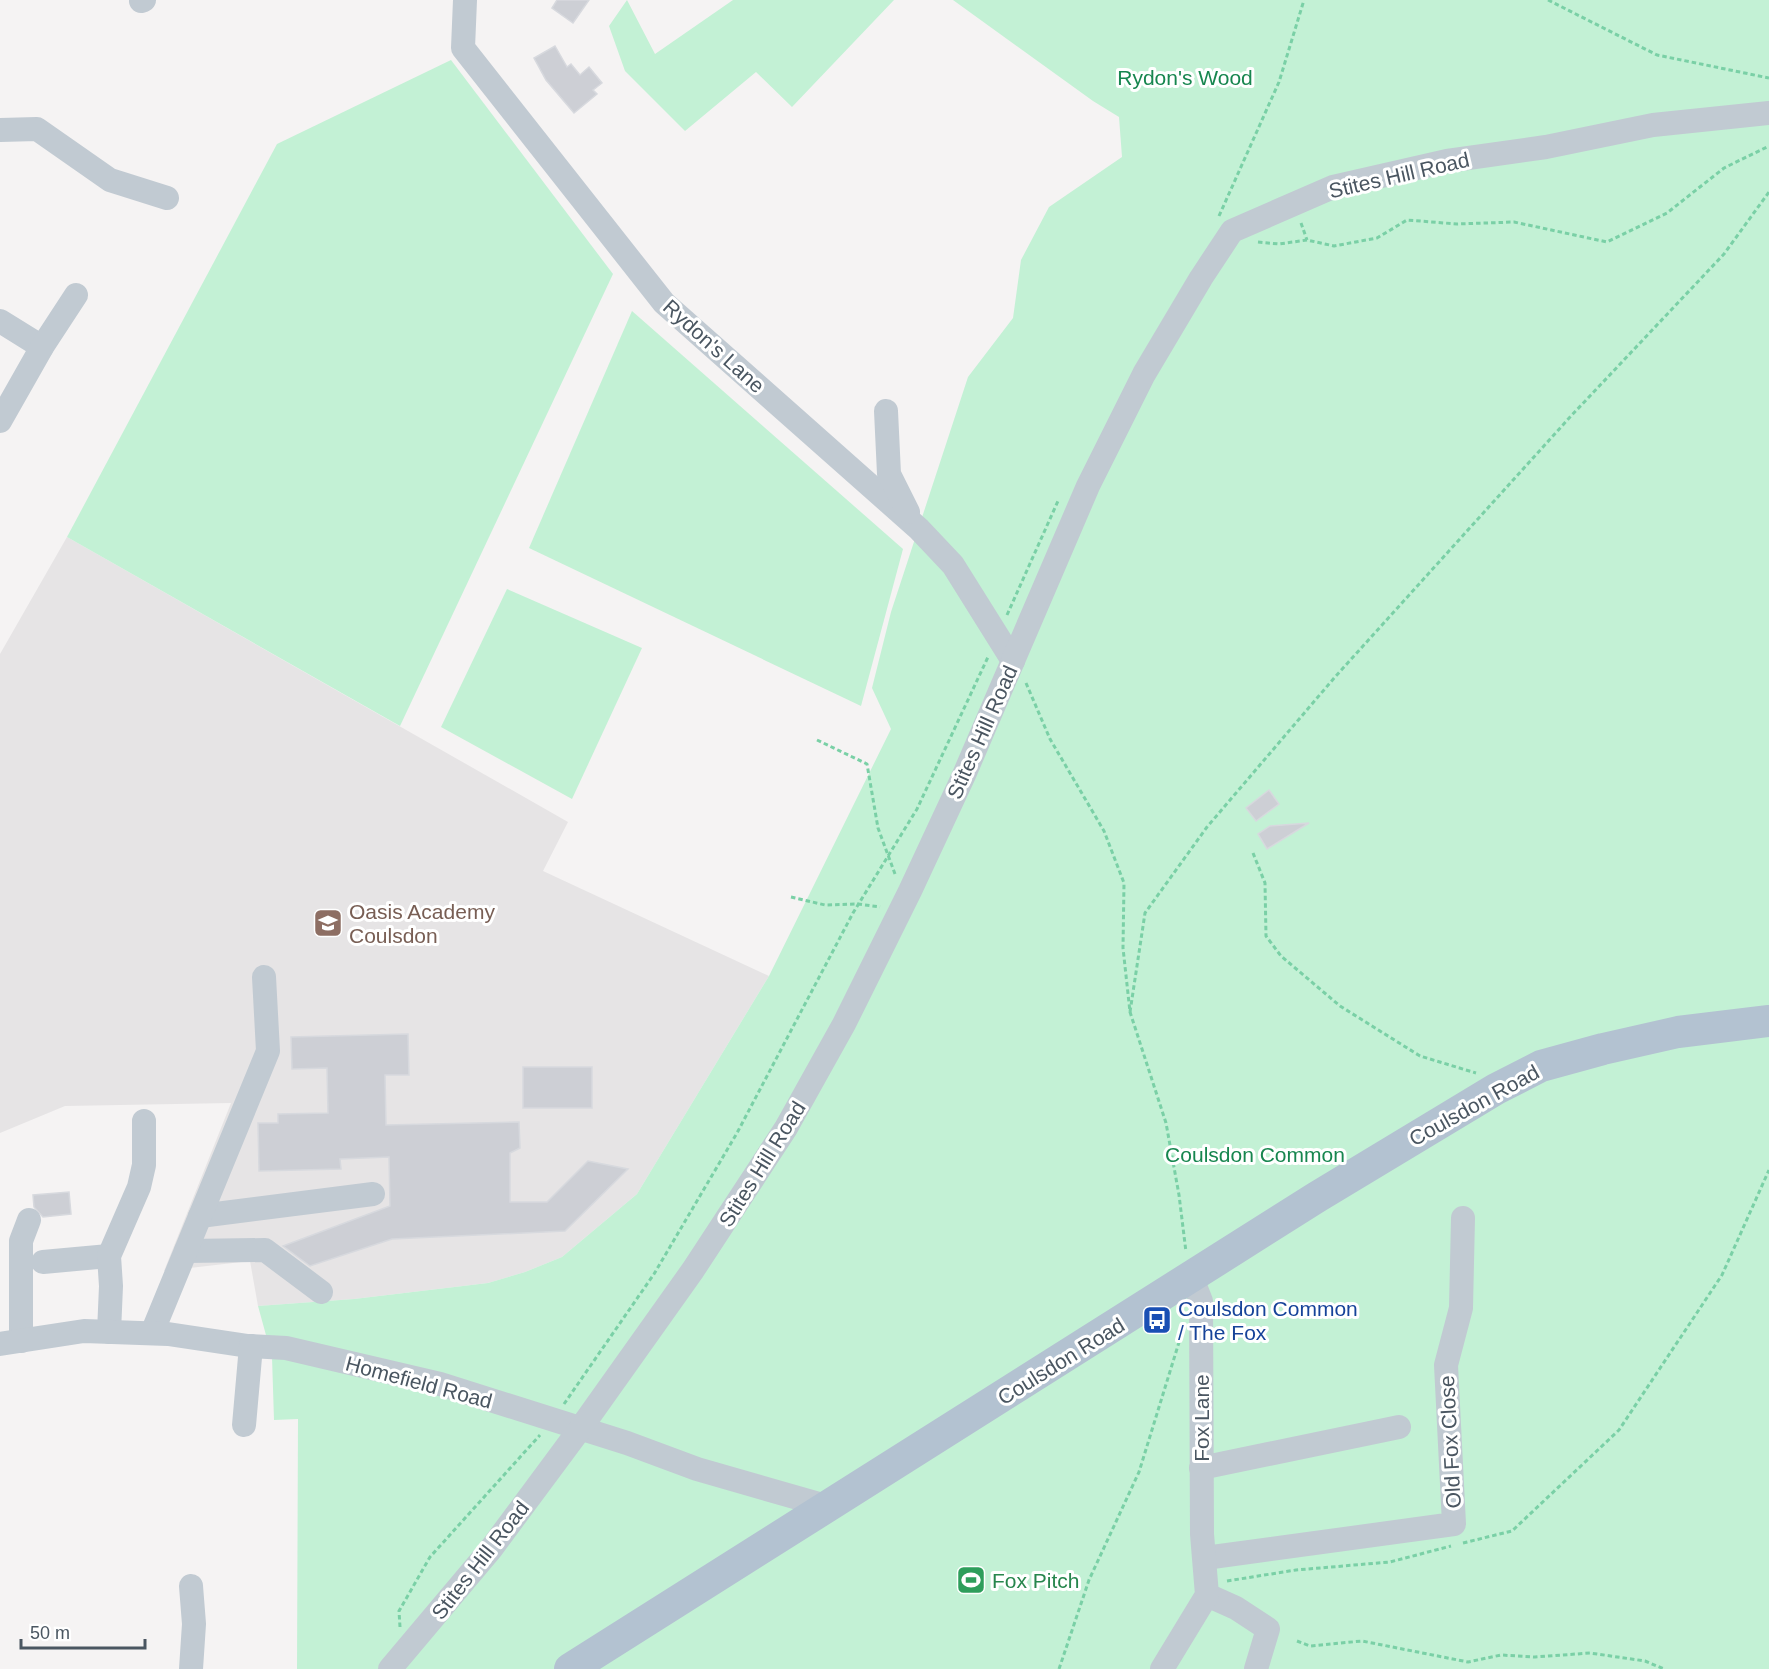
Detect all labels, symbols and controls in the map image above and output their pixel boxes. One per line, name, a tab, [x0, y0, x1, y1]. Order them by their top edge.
park label: Rydon's Wood	[1117, 66, 1253, 89]
street label: Stites Hill Road	[1326, 148, 1472, 202]
street label: Rydon's Lane	[659, 295, 769, 397]
street label: Stites Hill Road	[942, 662, 1022, 802]
place label: Oasis Academy Coulsdon	[349, 900, 495, 947]
school or university icon: Oasis Academy Coulsdon	[312, 907, 344, 939]
street label: Coulsdon Road	[1405, 1060, 1543, 1150]
street label: Stites Hill Road	[714, 1097, 810, 1231]
park label: Coulsdon Common	[1165, 1143, 1345, 1166]
place label: Coulsdon Common / The Fox	[1178, 1297, 1358, 1344]
bus stop icon: Coulsdon Common / The Fox	[1141, 1304, 1173, 1336]
street label: Coulsdon Road	[994, 1313, 1128, 1409]
street label: Homefield Road	[343, 1351, 495, 1413]
street label: Fox Lane	[1190, 1374, 1213, 1462]
street label: Old Fox Close	[1435, 1375, 1465, 1509]
street label: Stites Hill Road	[427, 1496, 533, 1624]
sports icon: Fox Pitch	[955, 1564, 987, 1596]
place label: Fox Pitch	[992, 1569, 1080, 1592]
scale bar	[21, 1612, 146, 1650]
text: 50 m	[30, 1623, 70, 1643]

